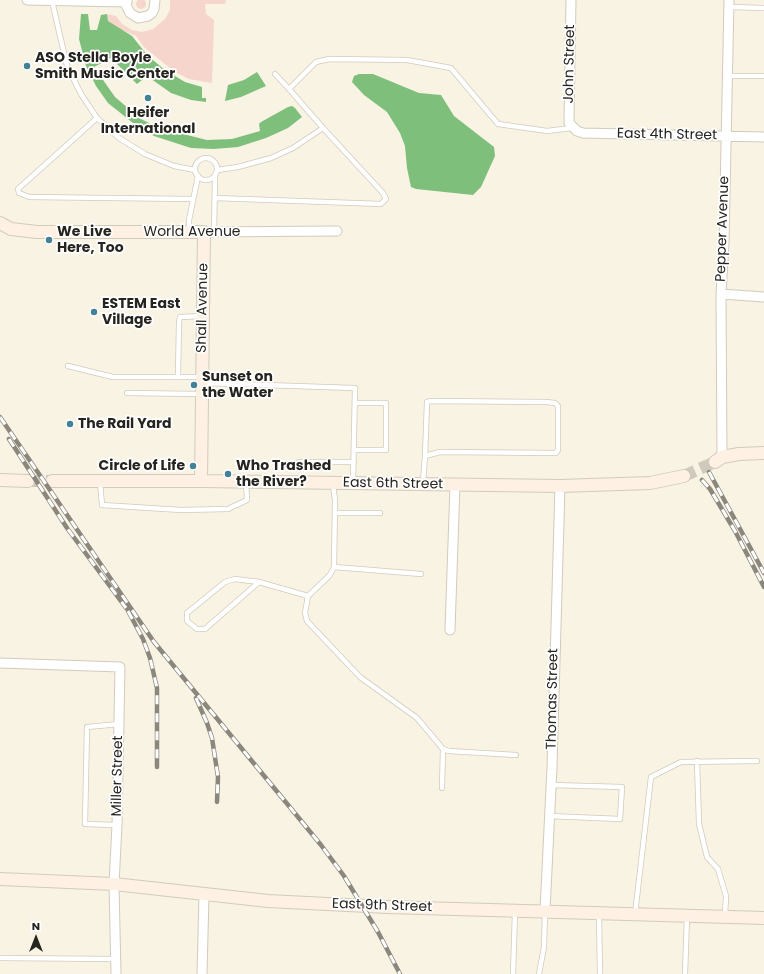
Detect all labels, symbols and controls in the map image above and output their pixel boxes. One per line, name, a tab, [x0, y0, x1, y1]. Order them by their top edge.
street label: John Street	[561, 24, 579, 104]
place label: ASO Stella Boyle Smith Music Center	[35, 50, 175, 82]
marker: ASO Stella Boyle Smith Music Center	[22, 61, 32, 71]
marker: Heifer International	[143, 93, 153, 103]
place label: Heifer International	[101, 105, 195, 138]
street label: East 4th Street	[617, 126, 717, 144]
street label: Pepper Avenue	[713, 176, 733, 282]
place label: We Live Here, Too	[57, 224, 124, 256]
street label: World Avenue	[143, 224, 241, 240]
marker: We Live Here, Too	[44, 235, 54, 245]
street label: Shall Avenue	[194, 263, 212, 353]
place label: ESTEM East Village	[102, 296, 180, 328]
marker: ESTEM East Village	[89, 307, 99, 317]
place label: Sunset on the Water	[202, 369, 273, 402]
marker: Sunset on the Water	[189, 380, 199, 390]
place label: The Rail Yard	[78, 416, 172, 432]
marker: The Rail Yard	[65, 419, 75, 429]
place label: Circle of Life	[99, 458, 185, 474]
place label: Who Trashed the River?	[236, 458, 331, 490]
marker: Circle of Life	[188, 461, 198, 471]
marker: Who Trashed the River?	[223, 469, 233, 479]
street label: East 6th Street	[343, 475, 443, 493]
street label: Thomas Street	[544, 648, 562, 750]
street label: Miller Street	[109, 735, 127, 817]
street label: East 9th Street	[332, 896, 432, 916]
north arrow	[16, 918, 56, 958]
text: N	[32, 918, 40, 934]

